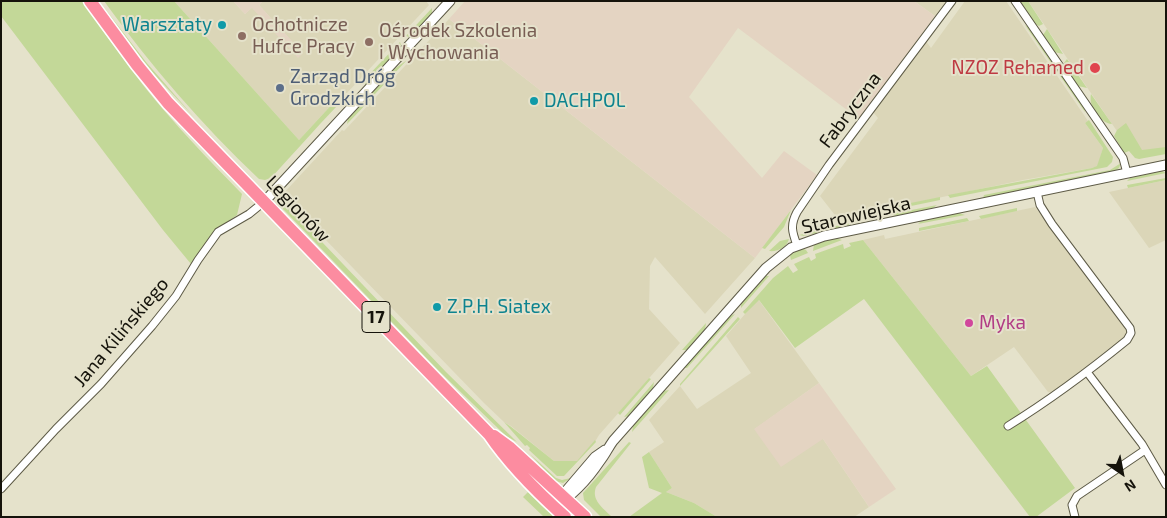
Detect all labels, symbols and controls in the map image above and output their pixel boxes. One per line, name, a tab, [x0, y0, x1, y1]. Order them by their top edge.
place label: Warsztaty	[122, 14, 212, 36]
place label: Ochotnicze Hufce Pracy	[252, 14, 355, 58]
marker: Warsztaty	[216, 19, 228, 31]
place label: Ośrodek Szkolenia i Wychowania	[379, 20, 537, 64]
marker: Ochotnicze Hufce Pracy	[236, 30, 248, 42]
marker: Ośrodek Szkolenia i Wychowania	[363, 36, 375, 48]
place label: NZOZ Rehamed	[951, 57, 1084, 79]
marker: NZOZ Rehamed	[1088, 61, 1102, 75]
place label: Zarząd Dróg Grodzkich	[290, 66, 395, 110]
street label: Fabryczna	[814, 68, 886, 152]
marker: Zarząd Dróg Grodzkich	[274, 82, 286, 94]
place label: DACHPOL	[544, 90, 625, 112]
marker: DACHPOL	[528, 95, 540, 107]
street label: Legionów	[261, 171, 335, 247]
street label: Starowiejska	[799, 191, 913, 239]
street label: Jana Kilińskiego	[69, 273, 173, 391]
place label: Z.P.H. Siatex	[447, 296, 551, 318]
marker: Z.P.H. Siatex	[431, 301, 443, 313]
road number: 17	[362, 302, 390, 332]
place label: Myka	[979, 312, 1026, 334]
marker: Myka	[963, 317, 975, 329]
north arrow	[1097, 448, 1147, 498]
text: N	[1122, 476, 1139, 496]

